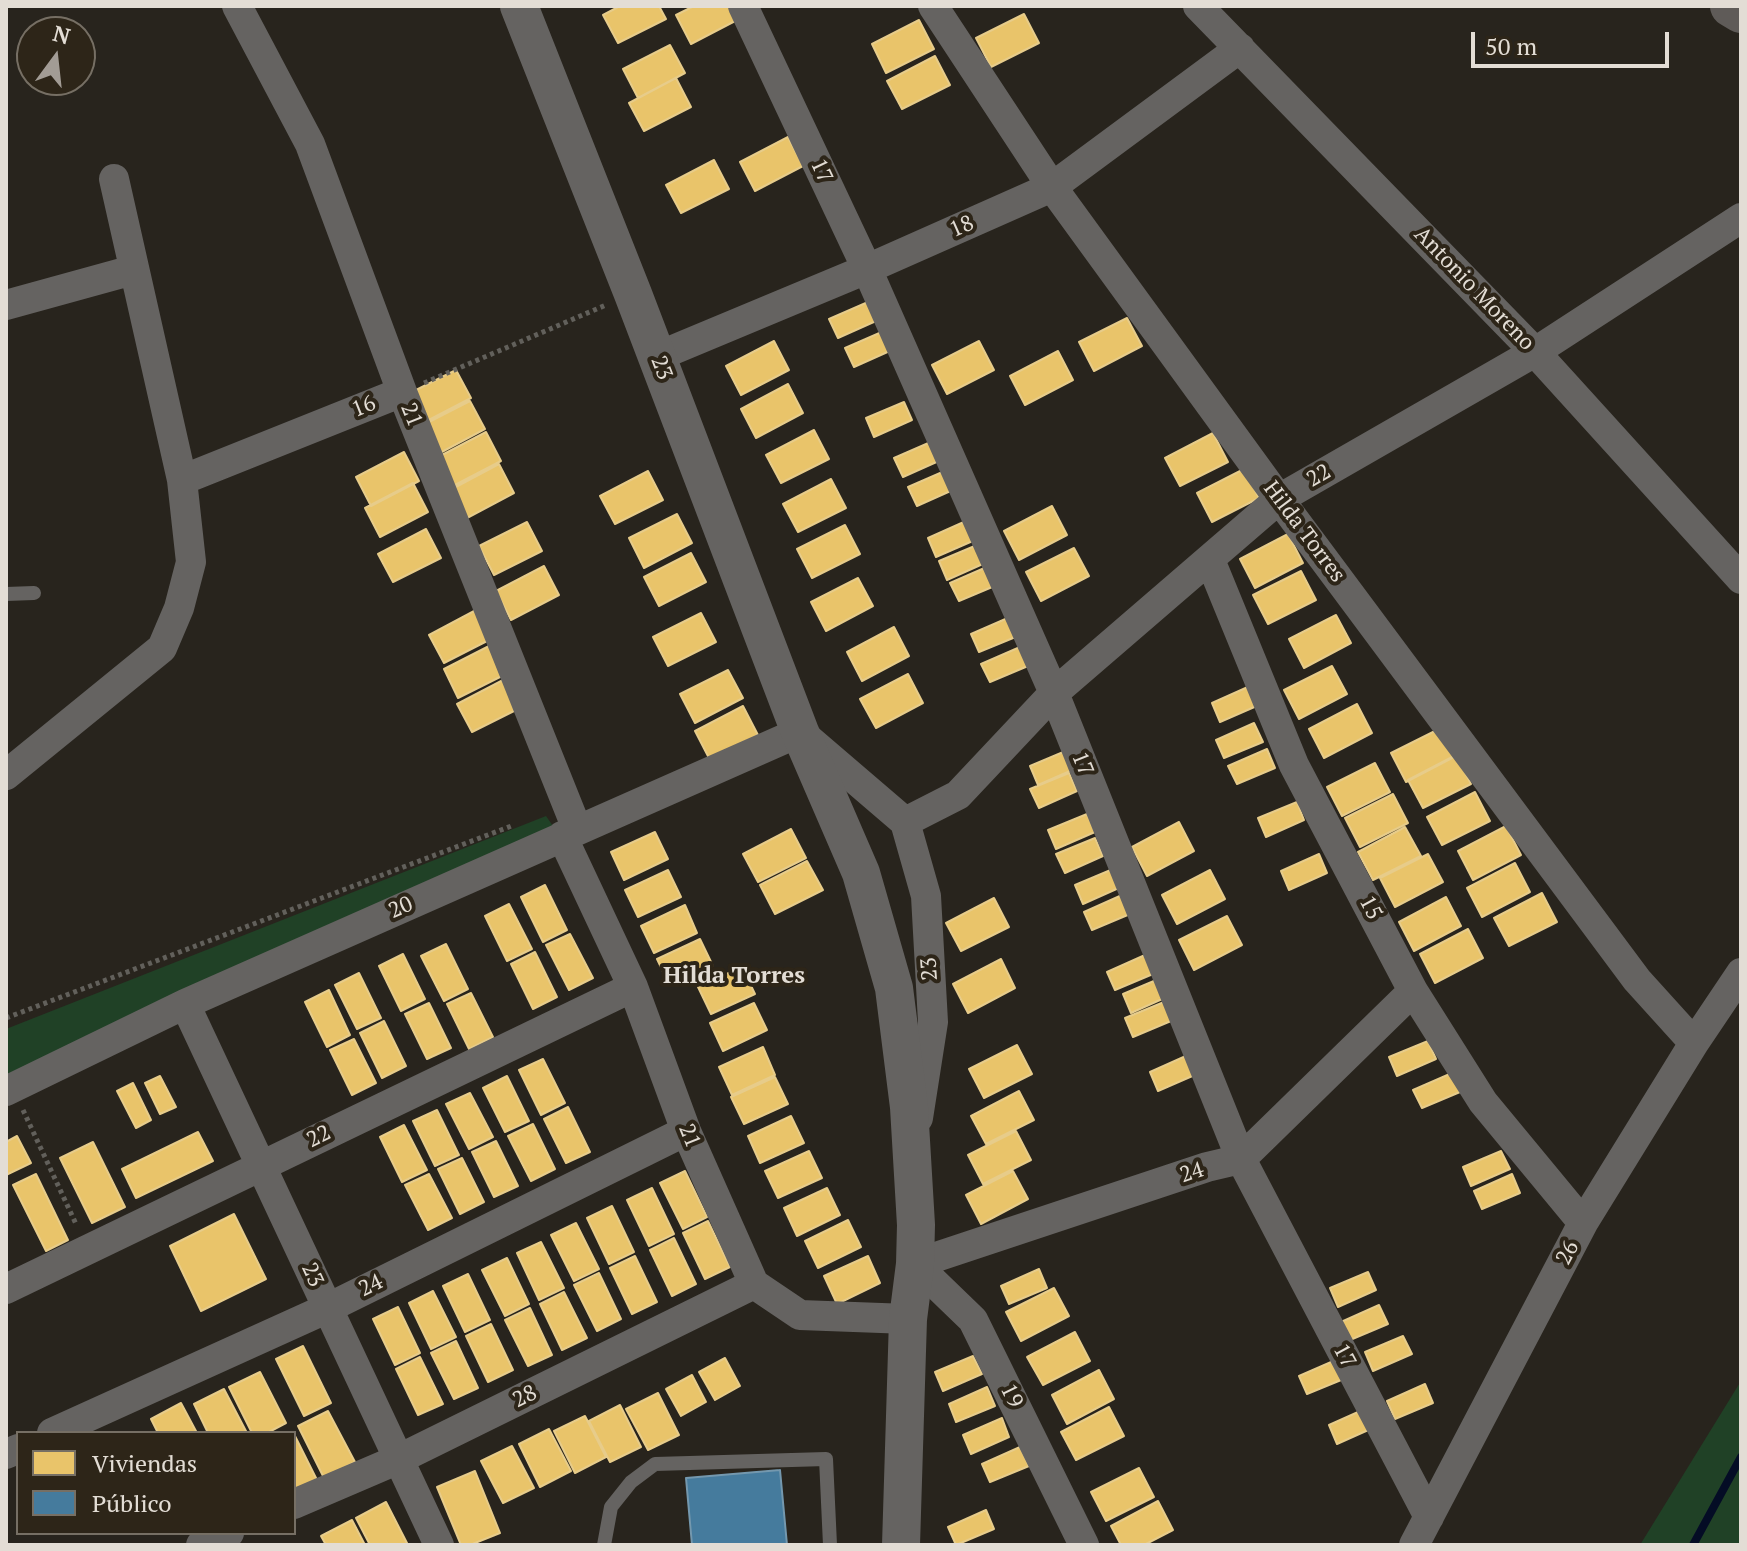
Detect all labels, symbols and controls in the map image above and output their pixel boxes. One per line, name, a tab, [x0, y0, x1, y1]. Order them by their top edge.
north arrow	[16, 16, 96, 96]
scale bar	[1475, 16, 1673, 66]
text: N	[50, 18, 74, 50]
text: 50 m	[1485, 30, 1537, 62]
street label: 17	[804, 155, 838, 187]
street label: 18	[946, 210, 978, 244]
street label: Antonio Moreno	[1408, 222, 1540, 356]
street label: 23	[644, 352, 678, 384]
street label: 16	[348, 390, 380, 424]
street label: 21	[394, 399, 428, 431]
street label: 22	[1302, 459, 1336, 493]
street label: Hilda Torres	[1257, 476, 1351, 588]
street label: 17	[1065, 748, 1099, 780]
street label: 20	[385, 891, 417, 925]
street label: 15	[1353, 891, 1387, 925]
street label: 23	[916, 956, 944, 982]
district label: Hilda Torres	[663, 962, 805, 990]
street label: 22	[303, 1120, 335, 1154]
street label: 21	[672, 1120, 706, 1152]
street label: 24	[1177, 1157, 1207, 1189]
street label: 26	[1551, 1236, 1585, 1270]
street label: 23	[295, 1259, 329, 1291]
street label: 24	[355, 1269, 387, 1303]
street label: 17	[1327, 1339, 1361, 1373]
street label: 28	[509, 1380, 541, 1414]
street label: 19	[994, 1380, 1028, 1412]
legend	[16, 1431, 296, 1535]
text: Viviendas	[92, 1447, 197, 1479]
text: Público	[92, 1487, 172, 1519]

